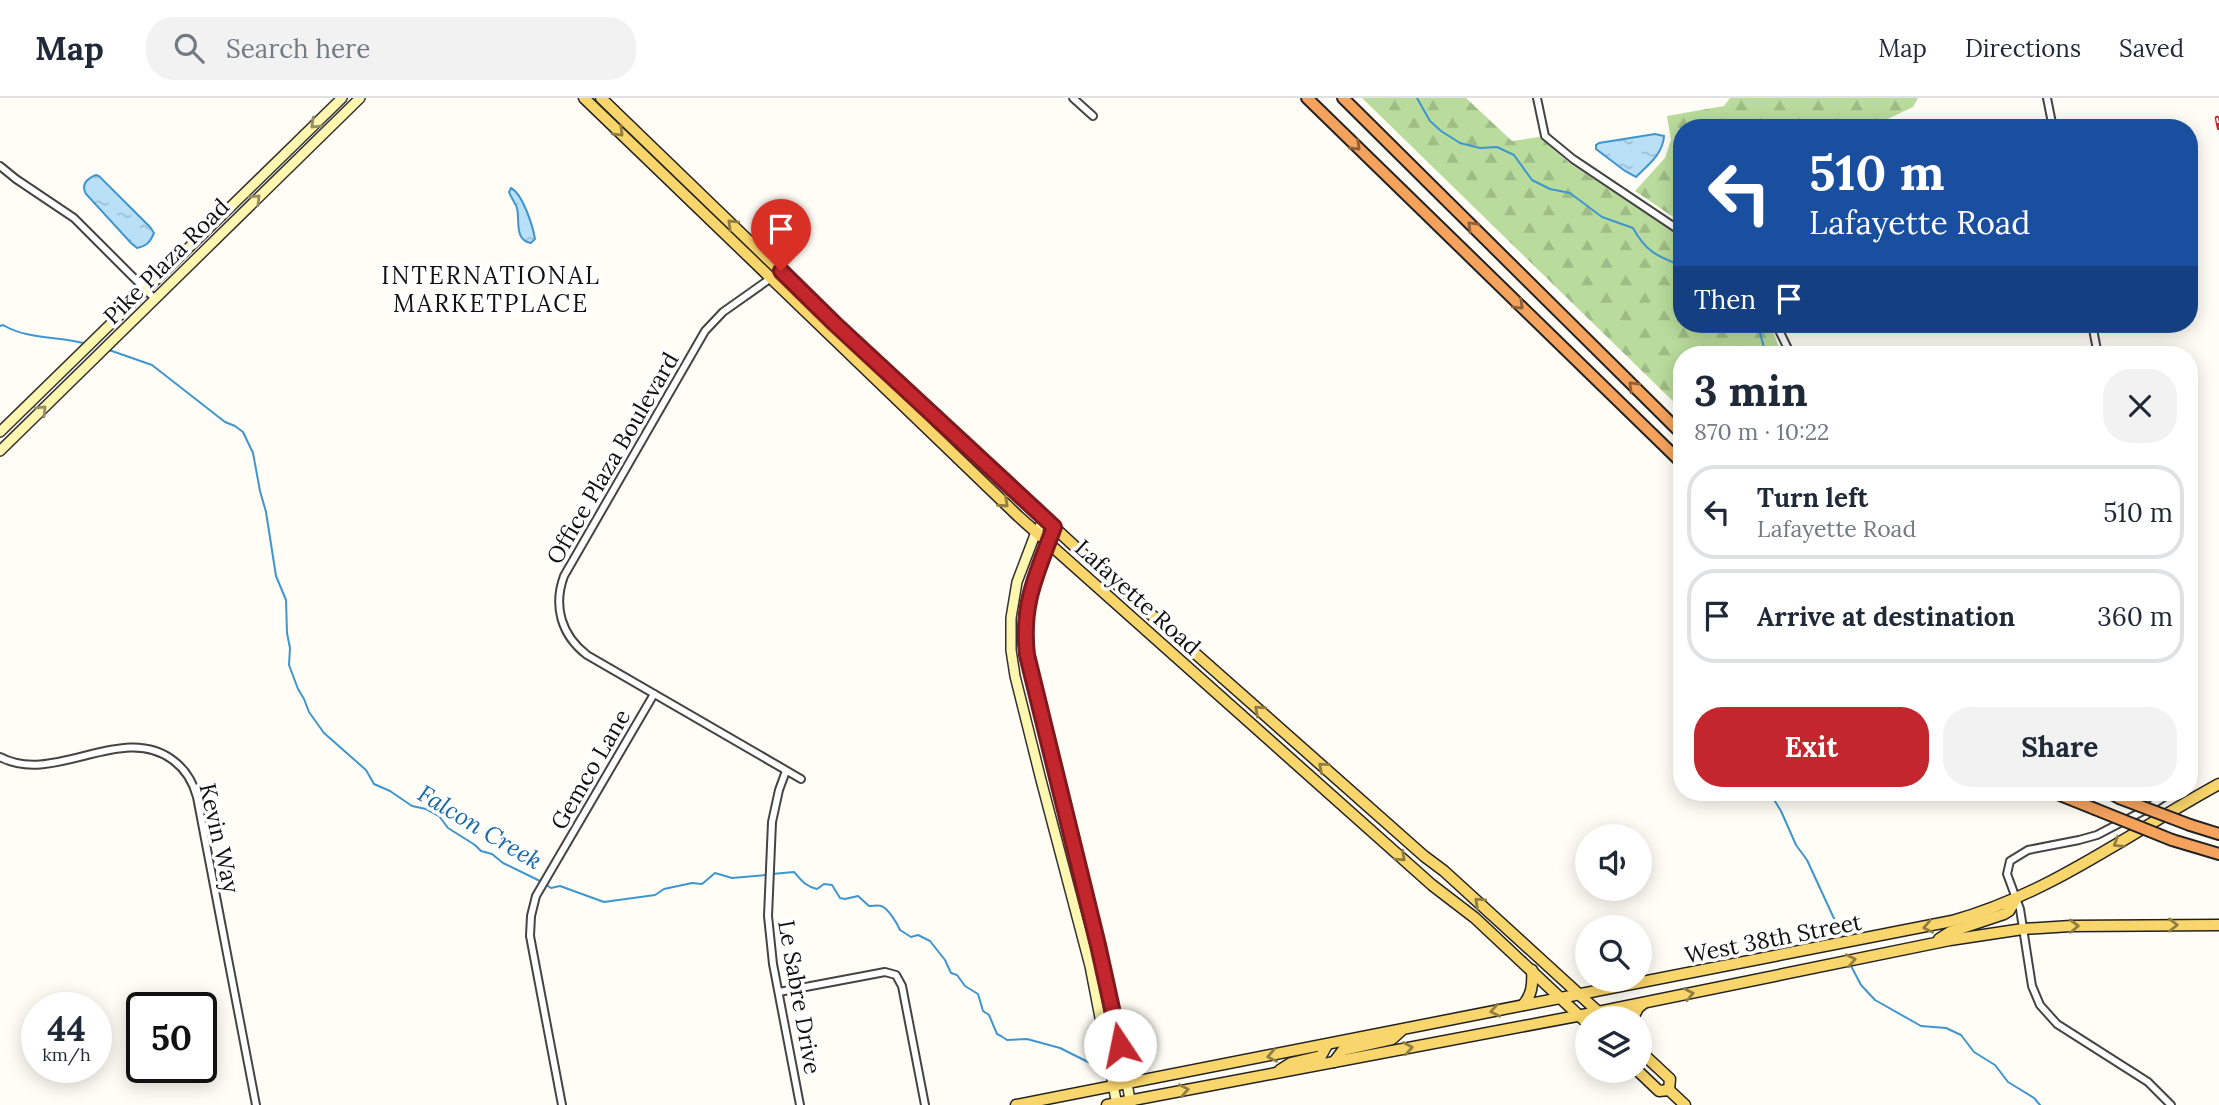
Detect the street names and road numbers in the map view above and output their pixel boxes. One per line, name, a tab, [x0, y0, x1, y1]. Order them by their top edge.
street label: Pike Plaza Road	[97, 192, 235, 330]
street label: Office Plaza Boulevard	[540, 347, 685, 569]
street label: Lafayette Road	[1069, 533, 1207, 661]
street label: Gemco Lane	[544, 704, 636, 834]
street label: Kevin Way	[193, 780, 247, 896]
street label: West 38th Street	[1682, 907, 1864, 969]
street label: Le Sabre Drive	[772, 918, 828, 1076]

